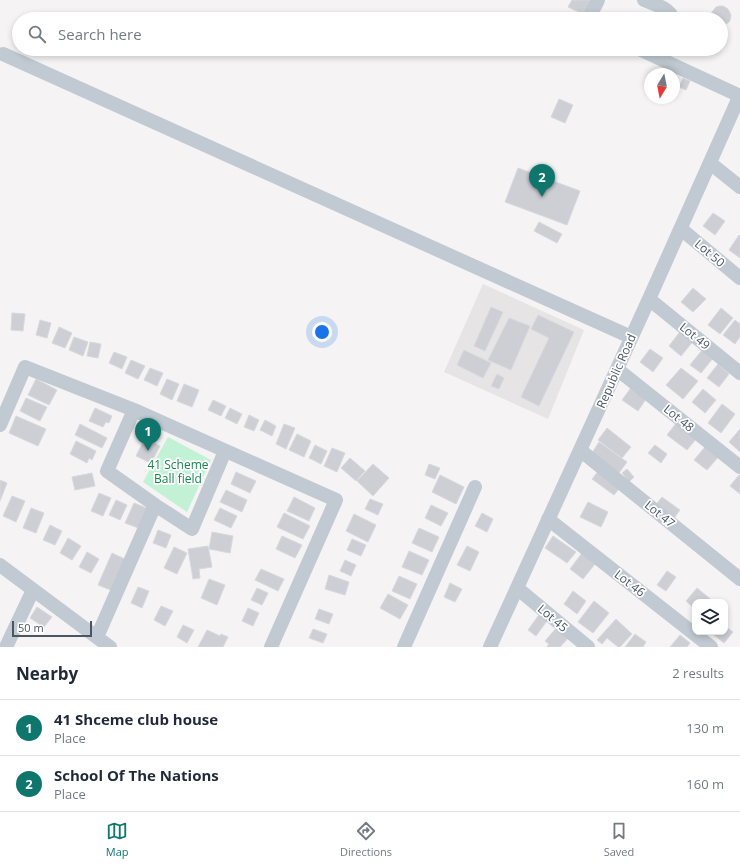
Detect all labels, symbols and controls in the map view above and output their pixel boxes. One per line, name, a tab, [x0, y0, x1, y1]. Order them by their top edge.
search box	[12, 12, 728, 56]
icon: search	[26, 23, 48, 45]
text: Search here	[58, 24, 142, 44]
north arrow	[644, 68, 680, 104]
pin: 2	[529, 164, 555, 197]
street label: Lot 50	[691, 235, 729, 271]
street label: Lot 49	[676, 319, 714, 354]
your location	[312, 322, 332, 342]
street label: Republic Road	[592, 331, 640, 411]
street label: Lot 48	[660, 401, 698, 436]
pin: 1	[135, 418, 161, 451]
park label: 41 Scheme Ball field	[147, 456, 209, 487]
street label: Lot 47	[641, 497, 679, 532]
street label: Lot 46	[611, 566, 649, 600]
map controls	[692, 599, 728, 635]
button: layers	[692, 599, 728, 635]
street label: Lot 45	[534, 600, 572, 636]
scale bar	[12, 619, 92, 638]
text: 50 m	[18, 620, 44, 635]
text: Nearby	[16, 662, 78, 685]
text: 2 results	[672, 664, 724, 682]
text: 41 Shceme club house	[54, 709, 218, 729]
text: 1	[25, 719, 33, 737]
text: 130 m	[686, 719, 724, 737]
text: Place	[54, 729, 86, 747]
text: School Of The Nations	[54, 765, 219, 785]
text: 2	[25, 775, 33, 793]
text: 160 m	[686, 775, 724, 793]
text: Place	[54, 785, 86, 803]
tab: Map	[106, 820, 129, 859]
tab: Directions	[340, 820, 392, 859]
tab: Saved	[604, 820, 634, 859]

